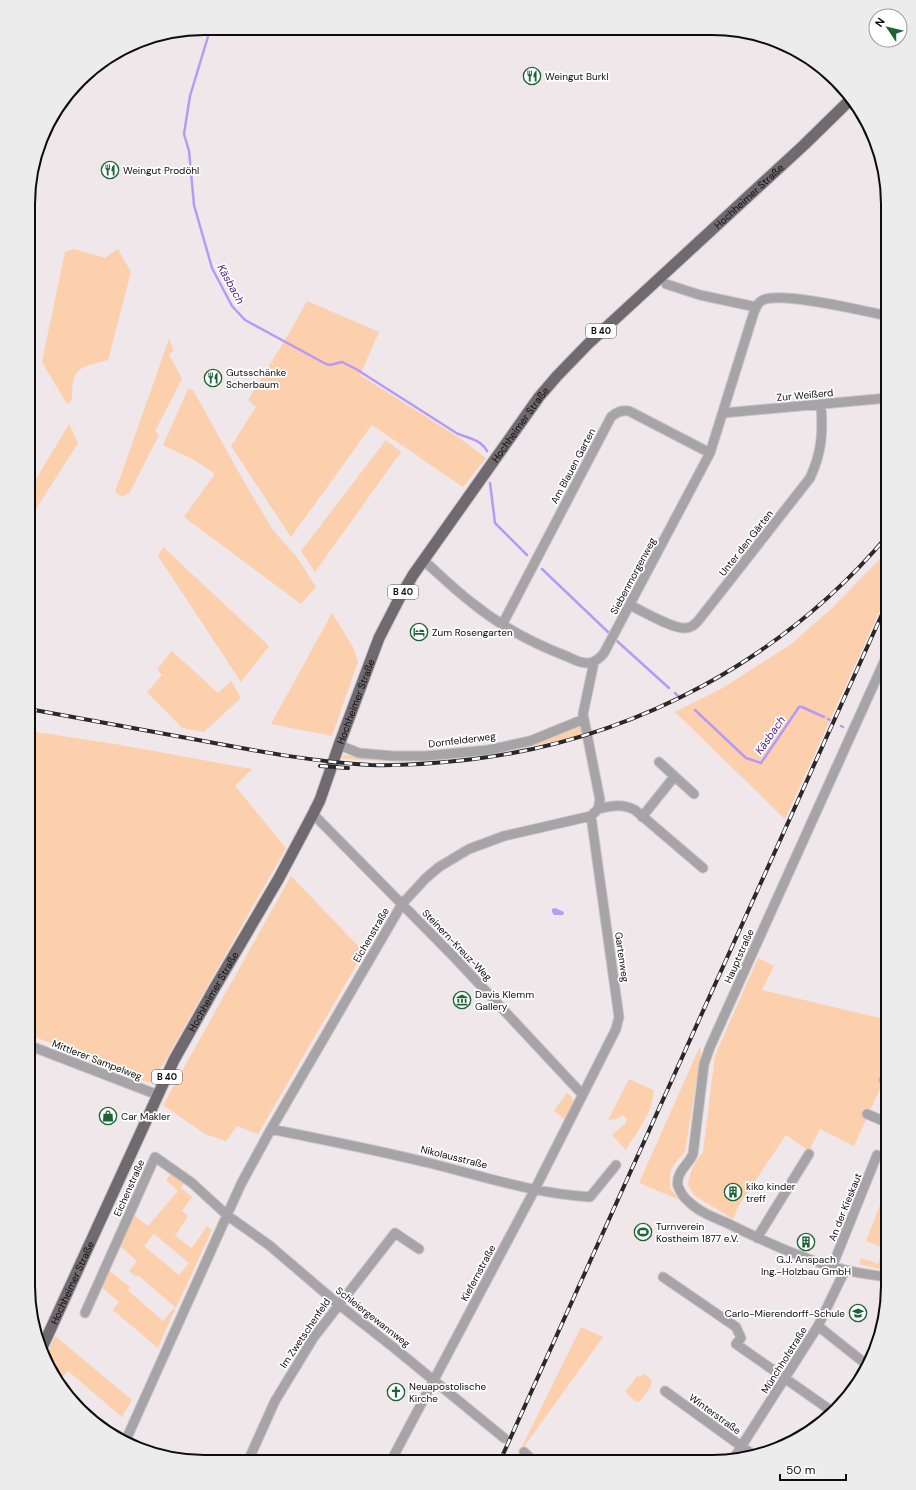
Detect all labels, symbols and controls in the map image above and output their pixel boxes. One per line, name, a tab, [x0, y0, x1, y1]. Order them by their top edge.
north arrow	[868, 8, 908, 48]
text: N	[872, 15, 888, 30]
restaurant icon: Weingut Burkl	[522, 66, 542, 86]
place label: Weingut Burkl	[545, 70, 609, 83]
restaurant icon: Weingut Prodöhl	[100, 160, 120, 180]
street label: Hochheimer Straße	[711, 161, 786, 231]
place label: Weingut Prodöhl	[123, 164, 199, 177]
water label: Käsbach	[214, 262, 248, 306]
road number: B 40	[586, 324, 616, 338]
place label: Gutsschänke Scherbaum	[226, 366, 287, 391]
restaurant icon: Gutsschänke Scherbaum	[203, 368, 223, 388]
street label: Hochheimer Straße	[488, 384, 552, 465]
street label: Zur Weißerd	[776, 386, 834, 404]
street label: Am Blauen Garten	[548, 426, 598, 506]
street label: Unter den Gärten	[716, 507, 776, 579]
street label: Siebenmorgenweg	[607, 535, 659, 617]
road number: B 40	[388, 585, 418, 599]
hotel icon: Zum Rosengarten	[409, 622, 429, 642]
place label: Zum Rosengarten	[432, 626, 513, 639]
street label: Hochheimer Straße	[333, 657, 377, 746]
water label: Käsbach	[752, 713, 788, 757]
street label: Dornfelderweg	[428, 729, 497, 751]
street label: Eichenstraße	[350, 905, 392, 965]
street label: Steinern-Kreuz-Weg	[419, 906, 495, 984]
street label: Hauptstraße	[721, 927, 757, 985]
street label: Gartenweg	[612, 931, 632, 983]
street label: Hochheimer Straße	[185, 949, 241, 1034]
place label: Davis Klemm Gallery	[475, 988, 534, 1013]
museum icon: Davis Klemm Gallery	[452, 990, 472, 1010]
street label: Mittlerer Sampelweg	[50, 1037, 144, 1083]
road number: B 40	[152, 1070, 182, 1084]
shop icon: Car Makler	[98, 1106, 118, 1126]
place label: Car Makler	[121, 1110, 171, 1123]
street label: Nikolausstraße	[419, 1142, 489, 1172]
street label: Eichenstraße	[111, 1157, 147, 1218]
street label: An der Kieskaut	[825, 1171, 865, 1243]
place label: kiko kinder treff	[746, 1180, 796, 1205]
building icon: kiko kinder treff	[723, 1182, 743, 1202]
place label: Turnverein Kostheim 1877 e.V.	[656, 1220, 739, 1245]
sports icon: Turnverein Kostheim 1877 e.V.	[633, 1222, 653, 1242]
building icon: G.J. Anspach Ing.-Holzbau GmbH	[796, 1232, 816, 1252]
street label: Hochheimer Straße	[47, 1239, 97, 1326]
street label: Kiefernstraße	[458, 1242, 499, 1304]
place label: G.J. Anspach Ing.-Holzbau GmbH	[761, 1253, 851, 1278]
street label: Schleiergewannweg	[333, 1284, 413, 1350]
street label: Im Zwetschenfeld	[277, 1296, 333, 1370]
school or university icon: Carlo-Mierendorff-Schule	[848, 1303, 868, 1323]
place label: Carlo-Mierendorff-Schule	[725, 1307, 845, 1320]
street label: Münchhofstraße	[758, 1324, 810, 1396]
place label: Neuapostolische Kirche	[409, 1380, 487, 1405]
church icon: Neuapostolische Kirche	[386, 1382, 406, 1402]
street label: Winterstraße	[687, 1391, 744, 1437]
scale bar	[780, 1456, 846, 1482]
text: 50 m	[786, 1462, 815, 1478]

